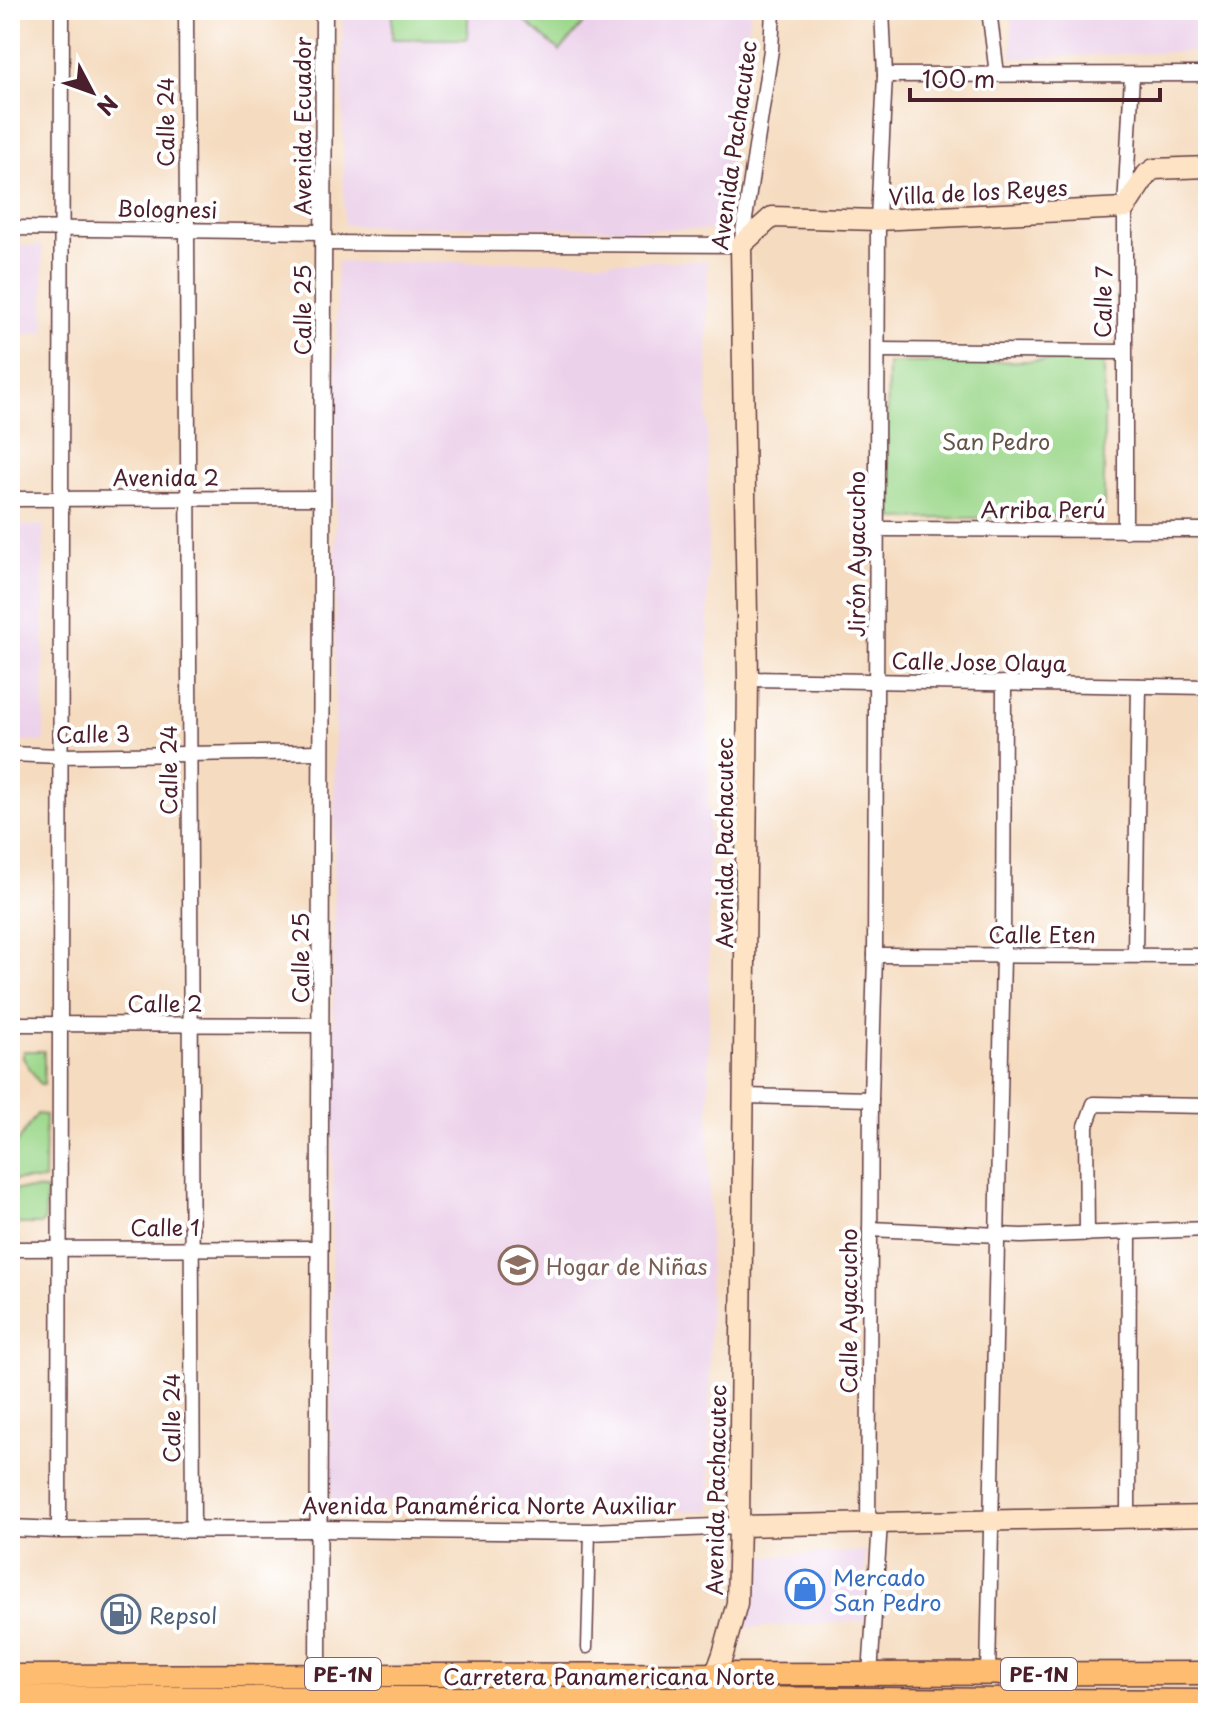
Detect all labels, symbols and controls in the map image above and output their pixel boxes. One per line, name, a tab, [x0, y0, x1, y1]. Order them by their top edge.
street label: Avenida Ecuador	[285, 37, 318, 215]
street label: Avenida Pachacutec	[702, 38, 764, 252]
north arrow	[52, 52, 132, 132]
scale bar	[910, 52, 1160, 102]
text: 100 m	[922, 60, 995, 96]
street label: Calle 24	[148, 77, 181, 167]
text: N	[90, 89, 126, 124]
street label: Villa de los Reyes	[888, 170, 1068, 212]
street label: Bolognesi	[116, 191, 218, 225]
street label: Calle 25	[285, 265, 318, 356]
street label: Calle 7	[1085, 266, 1119, 338]
park label: San Pedro	[942, 424, 1050, 457]
street label: Avenida 2	[113, 460, 219, 493]
street label: Jirón Ayacucho	[839, 471, 872, 637]
street label: Arriba Perú	[980, 492, 1106, 525]
street label: Calle Jose Olaya	[891, 643, 1067, 679]
street label: Calle 3	[56, 716, 130, 750]
street label: Calle 24	[151, 725, 184, 815]
street label: Avenida Pachacutec	[707, 738, 740, 948]
street label: Calle 25	[283, 913, 316, 1004]
street label: Calle Eten	[988, 917, 1096, 950]
street label: Calle 2	[127, 986, 203, 1019]
street label: Calle 1	[130, 1210, 200, 1243]
street label: Calle Ayacucho	[831, 1228, 864, 1394]
school or university icon: Hogar de Niñas	[497, 1244, 539, 1286]
place label: Hogar de Niñas	[546, 1249, 708, 1282]
street label: Calle 24	[154, 1373, 187, 1463]
street label: Avenida Pachacutec	[697, 1384, 733, 1596]
street label: Avenida Panamérica Norte Auxiliar	[302, 1488, 676, 1521]
place label: Mercado San Pedro	[833, 1560, 941, 1618]
shop icon: Mercado San Pedro	[784, 1568, 826, 1610]
fuel station icon: Repsol	[100, 1593, 142, 1635]
place label: Repsol	[149, 1598, 217, 1631]
road number: PE-1N	[305, 1658, 381, 1690]
road number: PE-1N	[1001, 1658, 1077, 1690]
street label: Carretera Panamericana Norte	[443, 1659, 775, 1692]

